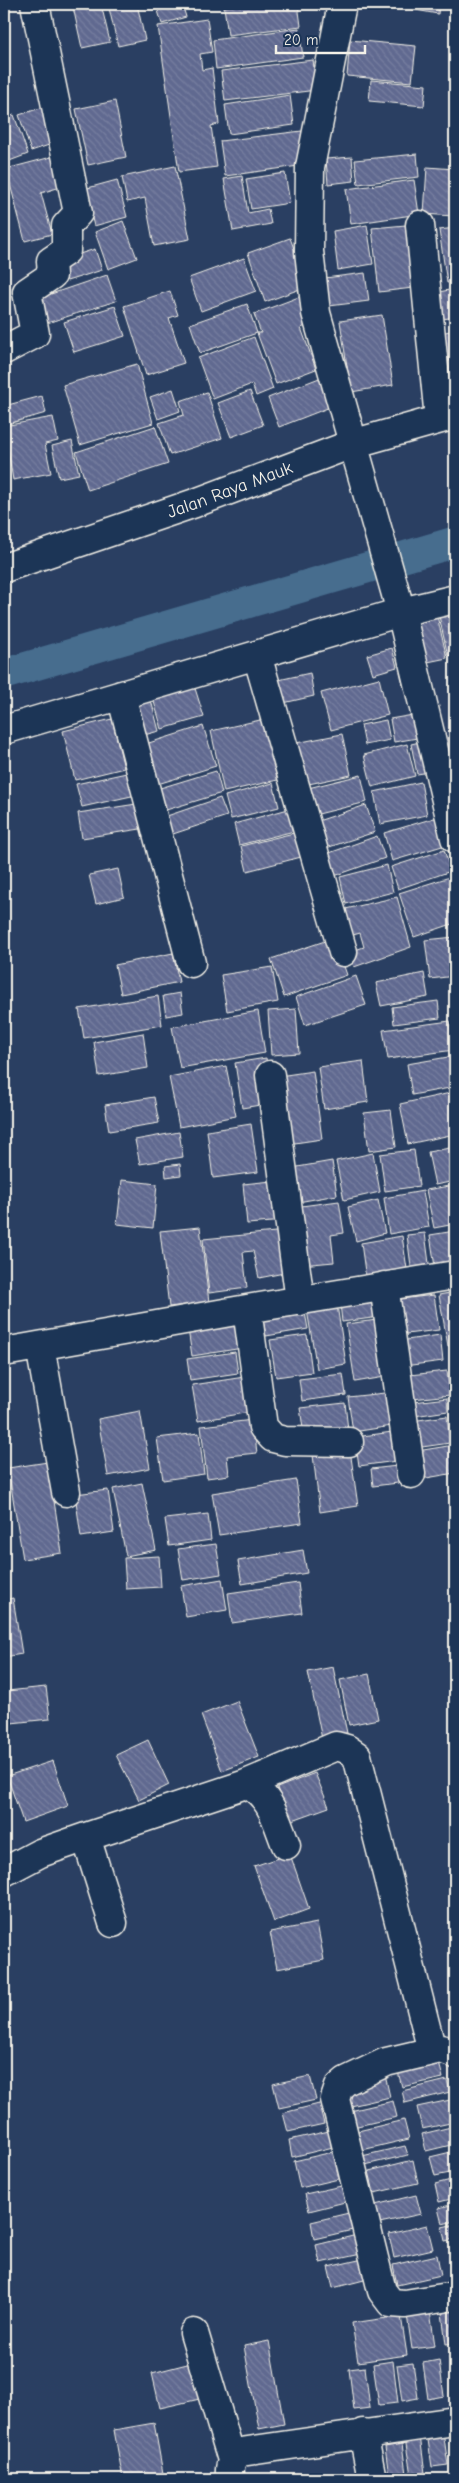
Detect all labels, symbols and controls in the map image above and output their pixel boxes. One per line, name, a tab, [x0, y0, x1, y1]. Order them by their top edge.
scale bar	[276, 22, 365, 54]
text: 20 m	[284, 31, 318, 49]
street label: Jalan Raya Mauk	[164, 457, 296, 522]

